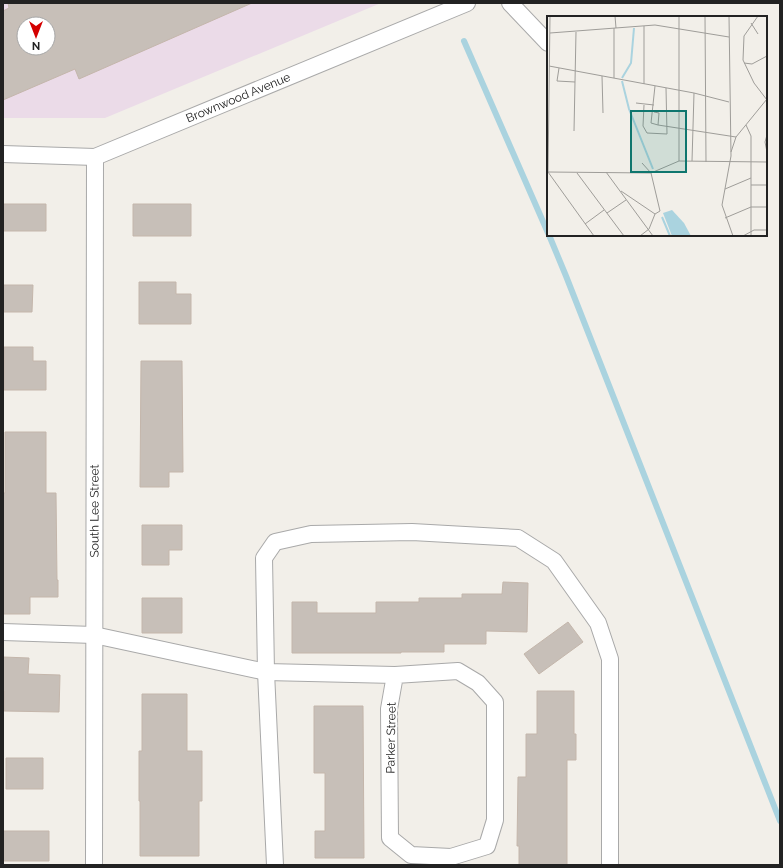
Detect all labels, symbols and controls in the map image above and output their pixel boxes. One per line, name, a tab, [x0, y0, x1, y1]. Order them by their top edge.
north arrow	[16, 16, 56, 56]
inset map	[547, 16, 767, 236]
text: N	[32, 39, 40, 52]
street label: Brownwood Avenue	[184, 70, 292, 126]
street label: South Lee Street	[87, 464, 102, 558]
street label: Parker Street	[383, 702, 399, 774]

